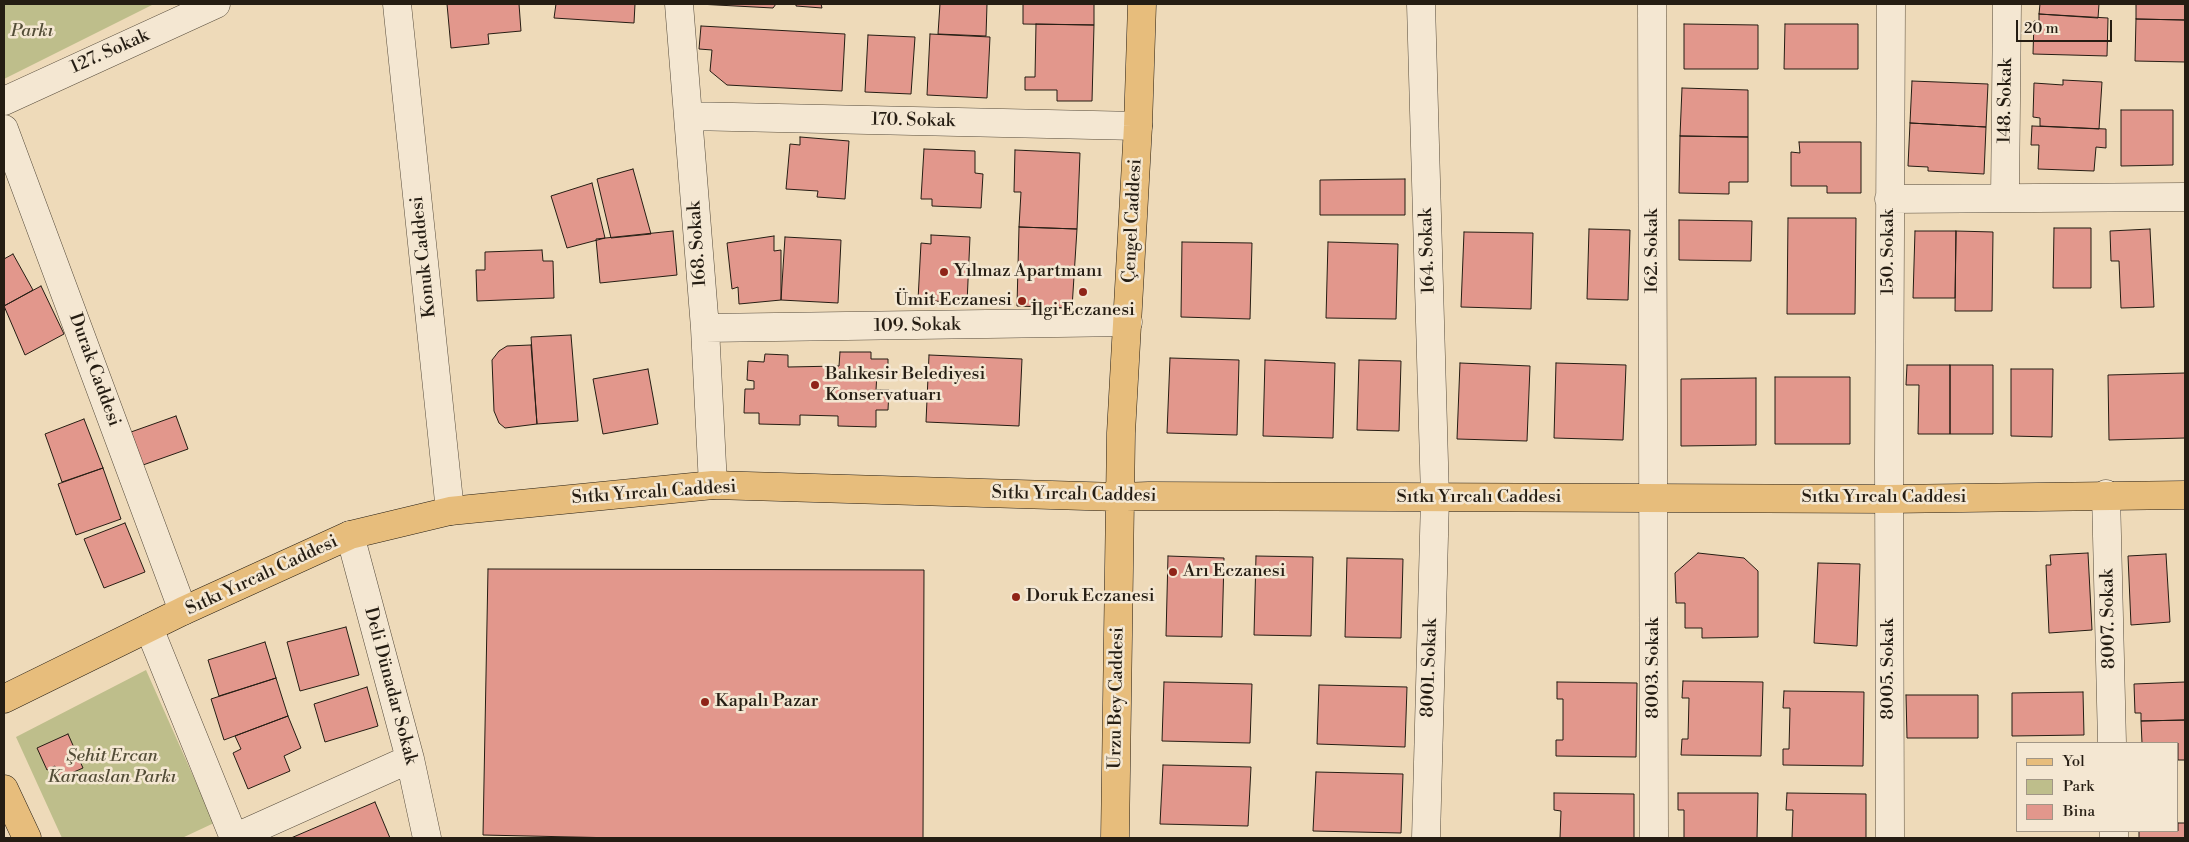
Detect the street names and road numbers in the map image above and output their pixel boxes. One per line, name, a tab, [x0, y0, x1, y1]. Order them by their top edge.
street label: 127. Sokak	[67, 25, 153, 79]
street label: 148. Sokak	[1994, 58, 2018, 144]
street label: 170. Sokak	[871, 109, 955, 133]
street label: Çengel Caddesi	[1119, 158, 1147, 284]
street label: Konuk Caddesi	[407, 195, 441, 319]
street label: 168. Sokak	[684, 200, 712, 288]
street label: 164. Sokak	[1416, 208, 1440, 294]
street label: 162. Sokak	[1642, 209, 1664, 293]
street label: 150. Sokak	[1878, 209, 1900, 295]
street label: Durak Caddesi	[64, 310, 124, 430]
street label: 109. Sokak	[873, 314, 961, 338]
street label: Sıtkı Yırcalı Caddesi	[571, 476, 737, 510]
street label: Sıtkı Yırcalı Caddesi	[991, 483, 1157, 507]
street label: Sıtkı Yırcalı Caddesi	[1396, 487, 1562, 509]
street label: Sıtkı Yırcalı Caddesi	[1801, 487, 1967, 509]
street label: Sıtkı Yırcalı Caddesi	[183, 531, 341, 621]
street label: 8007. Sokak	[2097, 569, 2121, 669]
street label: Deli Dünadar Sokak	[359, 605, 421, 767]
street label: 8003. Sokak	[1643, 617, 1665, 719]
street label: 8001. Sokak	[1417, 618, 1443, 718]
street label: 8005. Sokak	[1878, 618, 1900, 720]
street label: Urzu Bey Caddesi	[1105, 627, 1129, 769]

